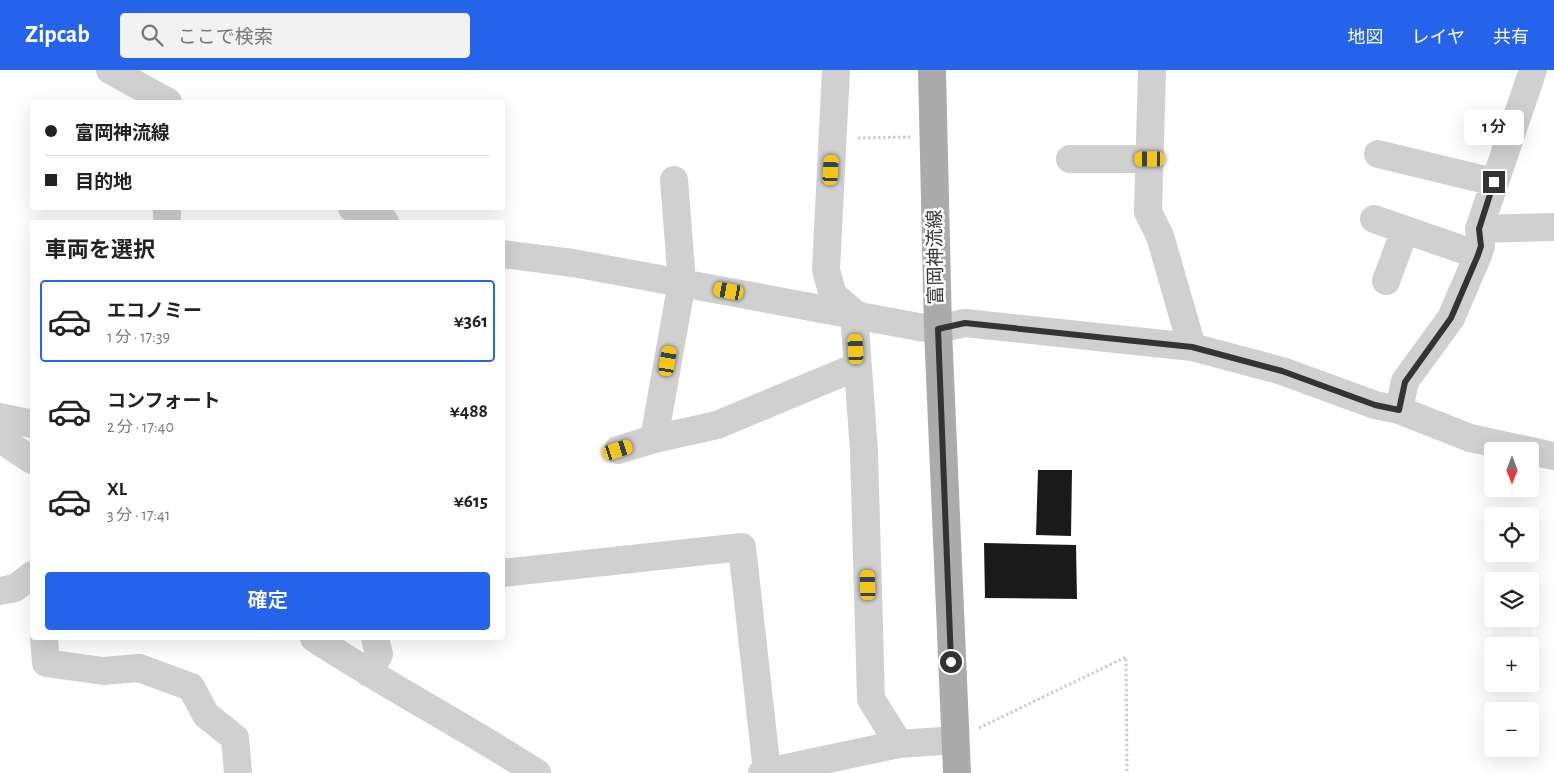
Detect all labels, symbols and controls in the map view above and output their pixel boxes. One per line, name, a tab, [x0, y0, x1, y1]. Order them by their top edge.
search box	[120, 13, 470, 58]
icon: search	[138, 21, 166, 49]
text: Zipcab	[25, 23, 90, 47]
text: ここで検索	[178, 28, 273, 47]
text: 地図	[1348, 29, 1384, 47]
text: レイヤ	[1412, 29, 1465, 47]
text: 共有	[1493, 29, 1529, 47]
callout: 1 分	[1464, 109, 1524, 144]
text: 1 分	[1482, 119, 1506, 135]
text: 富岡神流線	[75, 124, 170, 143]
car	[1135, 152, 1165, 167]
car	[822, 155, 839, 185]
route end	[1483, 171, 1505, 193]
text: 目的地	[75, 173, 132, 192]
street label: 富岡神流線	[924, 209, 946, 305]
text: 車両を選択	[45, 239, 155, 261]
car	[712, 281, 745, 301]
icon: car	[47, 299, 92, 344]
text: エコノミー	[107, 302, 202, 321]
text: ¥361	[454, 312, 488, 331]
text: 1 分 · 17:39	[107, 329, 170, 345]
car	[847, 334, 864, 364]
car	[658, 345, 677, 377]
icon: car	[47, 389, 92, 434]
text: コンフォート	[107, 392, 220, 411]
text: ¥488	[450, 402, 488, 421]
text: 2 分 · 17:40	[107, 419, 174, 435]
car	[601, 438, 634, 462]
north arrow	[1484, 442, 1539, 498]
map controls	[1484, 442, 1539, 757]
icon: car	[47, 479, 92, 524]
text: XL	[107, 480, 127, 499]
text: ¥615	[454, 492, 488, 511]
text: 3 分 · 17:41	[107, 507, 170, 523]
button: locate	[1484, 507, 1539, 562]
car	[859, 570, 876, 600]
button: 確定	[45, 572, 490, 630]
button: layers	[1484, 572, 1539, 627]
button: +	[1484, 637, 1539, 692]
route start	[940, 651, 962, 673]
button: −	[1484, 702, 1539, 757]

